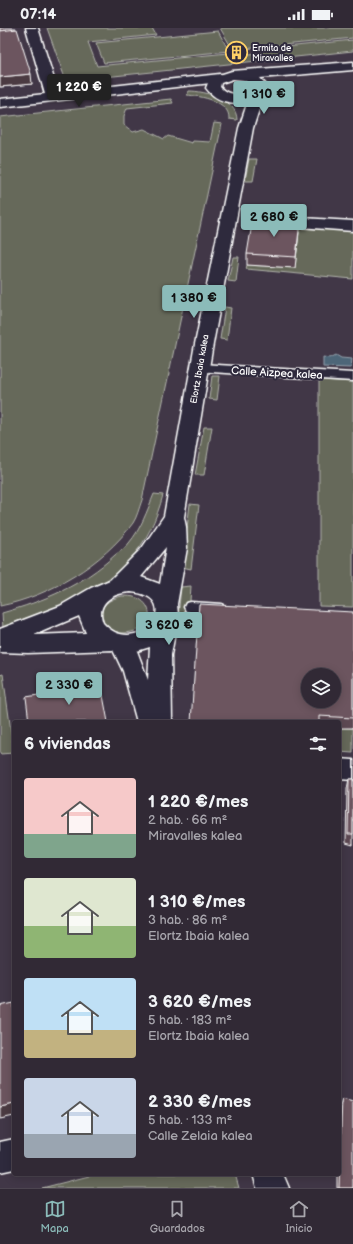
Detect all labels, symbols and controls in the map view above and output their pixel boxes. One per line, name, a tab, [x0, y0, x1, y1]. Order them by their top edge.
text: 07:14	[20, 5, 56, 24]
building icon: Ermita de Miravalles	[224, 40, 250, 66]
place label: Ermita de Miravalles	[252, 43, 294, 64]
pin: 1 220 €	[42, 74, 116, 108]
text: 1 220 €	[56, 79, 102, 95]
pin: 1 310 €	[227, 81, 301, 115]
text: 1 310 €	[242, 86, 286, 102]
pin: 2 680 €	[237, 204, 311, 238]
text: 2 680 €	[250, 209, 298, 225]
pin: 1 380 €	[157, 285, 231, 319]
text: 1 380 €	[171, 290, 217, 306]
street label: Elortz Ibaia kalea	[188, 334, 212, 404]
street label: Calle Aizpea kalea	[231, 364, 323, 382]
pin: 3 620 €	[132, 612, 206, 646]
text: 3 620 €	[145, 617, 193, 633]
map controls	[301, 668, 341, 708]
button: layers	[301, 668, 341, 708]
pin: 2 330 €	[32, 672, 106, 706]
text: 2 330 €	[45, 677, 93, 693]
icon: filters	[307, 733, 329, 755]
text: 6 viviendas	[24, 734, 111, 754]
text: 1 220 €/mes	[148, 792, 248, 812]
icon: home	[56, 794, 104, 842]
text: 2 hab. · 66 m²	[148, 812, 227, 828]
text: Miravalles kalea	[148, 828, 242, 844]
text: 1 310 €/mes	[148, 892, 245, 912]
icon: home	[56, 894, 104, 942]
text: 3 hab. · 86 m²	[148, 912, 227, 928]
text: Elortz Ibaia kalea	[148, 928, 249, 944]
text: 3 620 €/mes	[148, 992, 251, 1012]
icon: home	[56, 994, 104, 1042]
text: 5 hab. · 183 m²	[148, 1012, 232, 1028]
text: Elortz Ibaia kalea	[148, 1028, 249, 1044]
text: 2 330 €/mes	[148, 1092, 251, 1112]
icon: home	[56, 1094, 104, 1142]
text: 5 hab. · 133 m²	[148, 1112, 232, 1128]
text: Calle Zelaia kalea	[148, 1128, 253, 1144]
tab: Mapa	[40, 1198, 69, 1235]
tab: Guardados	[150, 1198, 205, 1235]
tab: Inicio	[286, 1198, 313, 1235]

